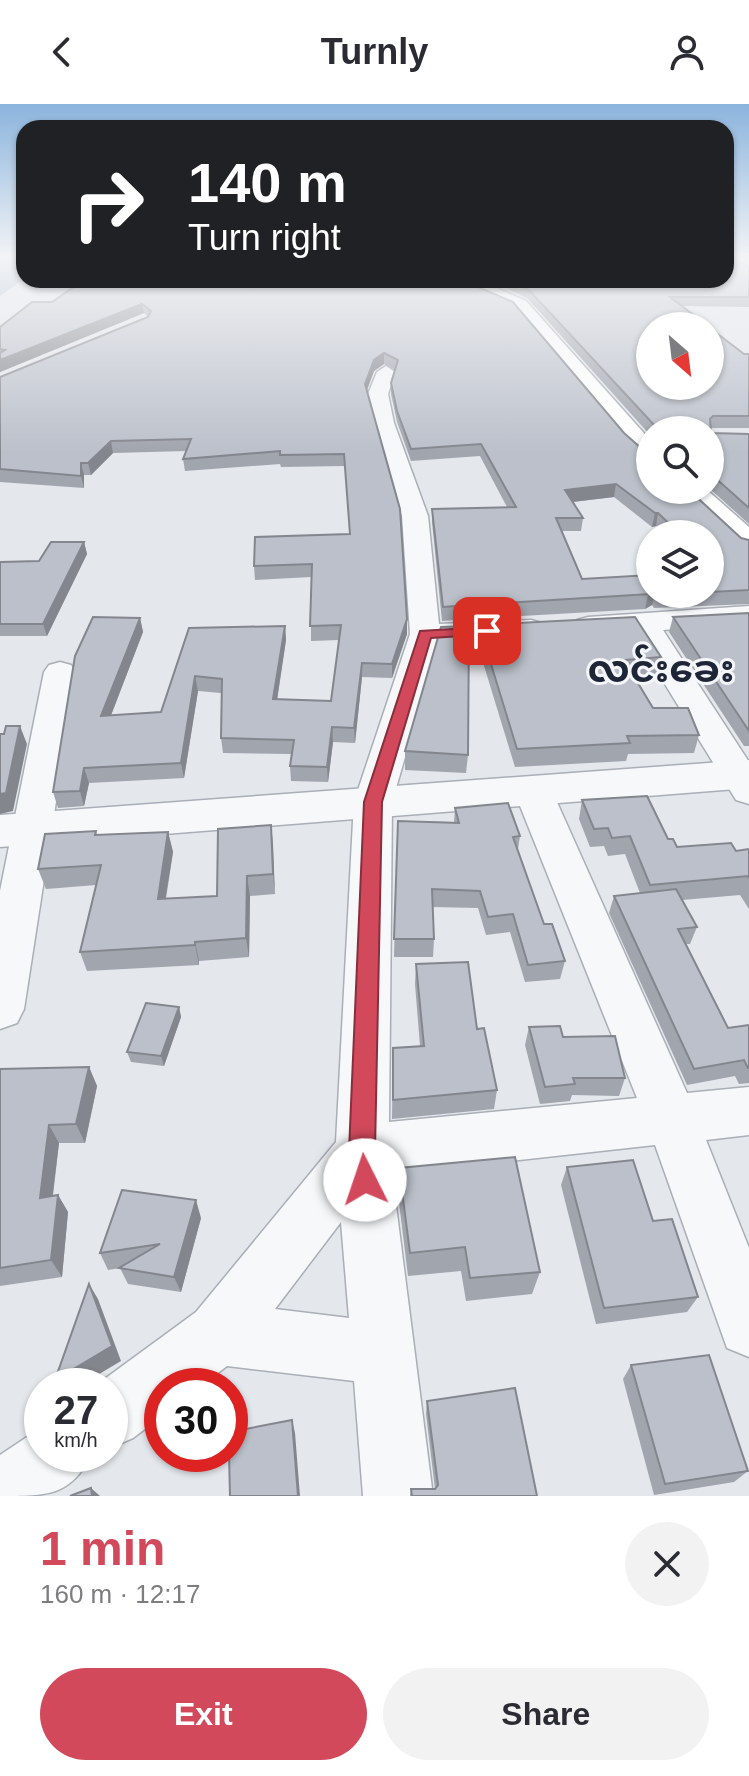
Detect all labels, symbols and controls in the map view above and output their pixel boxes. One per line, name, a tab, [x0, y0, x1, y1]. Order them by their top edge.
icon: back	[40, 30, 84, 74]
icon: person	[665, 30, 709, 74]
text: Turnly	[321, 31, 428, 72]
text: 140 m	[188, 151, 347, 214]
icon: right	[56, 152, 160, 256]
text: Turn right	[188, 217, 341, 258]
north arrow	[636, 312, 724, 400]
map controls	[636, 312, 724, 608]
button: search	[636, 416, 724, 504]
button: layers	[636, 520, 724, 608]
pin	[453, 597, 521, 665]
icon: arrive	[465, 609, 509, 653]
district label: လင်းခေး	[588, 644, 735, 690]
position arrow	[323, 1138, 407, 1222]
speed limit sign: 30	[144, 1368, 248, 1472]
text: 27	[54, 1388, 98, 1432]
text: km/h	[54, 1429, 98, 1451]
text: 1 min	[40, 1522, 165, 1575]
button: close	[625, 1522, 709, 1606]
text: 160 m · 12:17	[40, 1579, 200, 1609]
button: Exit	[40, 1668, 367, 1760]
button: Share	[383, 1668, 709, 1760]

